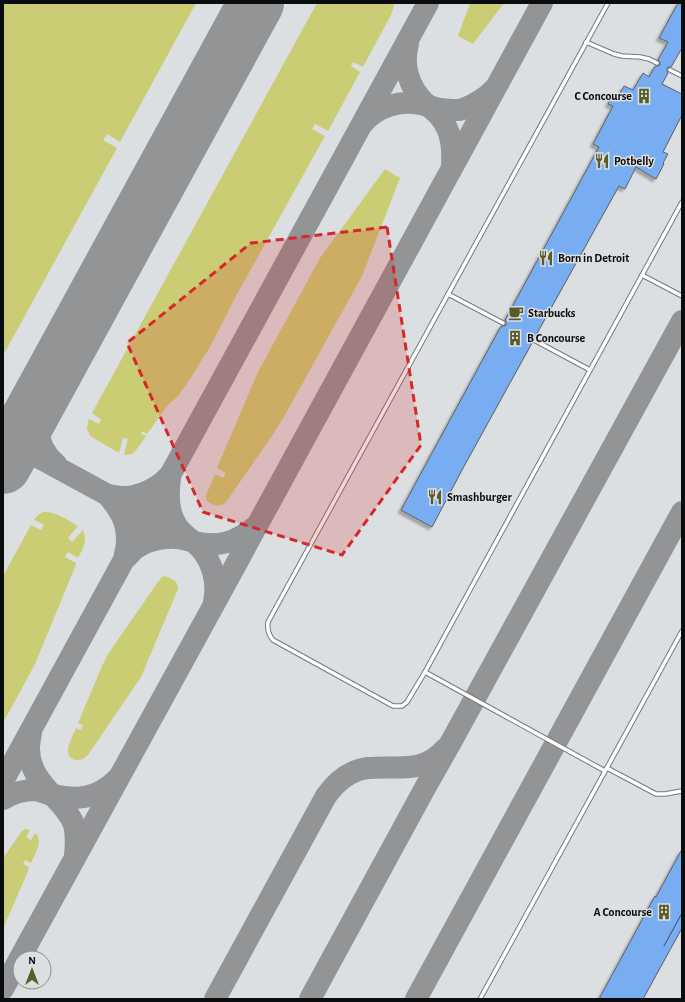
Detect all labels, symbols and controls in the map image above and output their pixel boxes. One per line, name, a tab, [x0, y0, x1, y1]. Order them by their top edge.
building icon: C Concourse	[635, 87, 653, 105]
place label: C Concourse	[575, 90, 632, 102]
restaurant icon: Potbelly	[593, 152, 611, 170]
place label: Potbelly	[614, 155, 654, 168]
restaurant icon: Born in Detroit	[537, 249, 555, 267]
place label: Born in Detroit	[558, 252, 629, 264]
cafe icon: Starbucks	[507, 304, 525, 322]
place label: Starbucks	[528, 307, 576, 319]
building icon: B Concourse	[506, 329, 524, 347]
place label: B Concourse	[527, 332, 586, 344]
restaurant icon: Smashburger	[426, 488, 444, 506]
place label: Smashburger	[447, 491, 513, 503]
building icon: A Concourse	[655, 903, 673, 921]
place label: A Concourse	[594, 906, 652, 918]
north arrow	[12, 950, 52, 990]
text: N	[28, 955, 36, 966]

